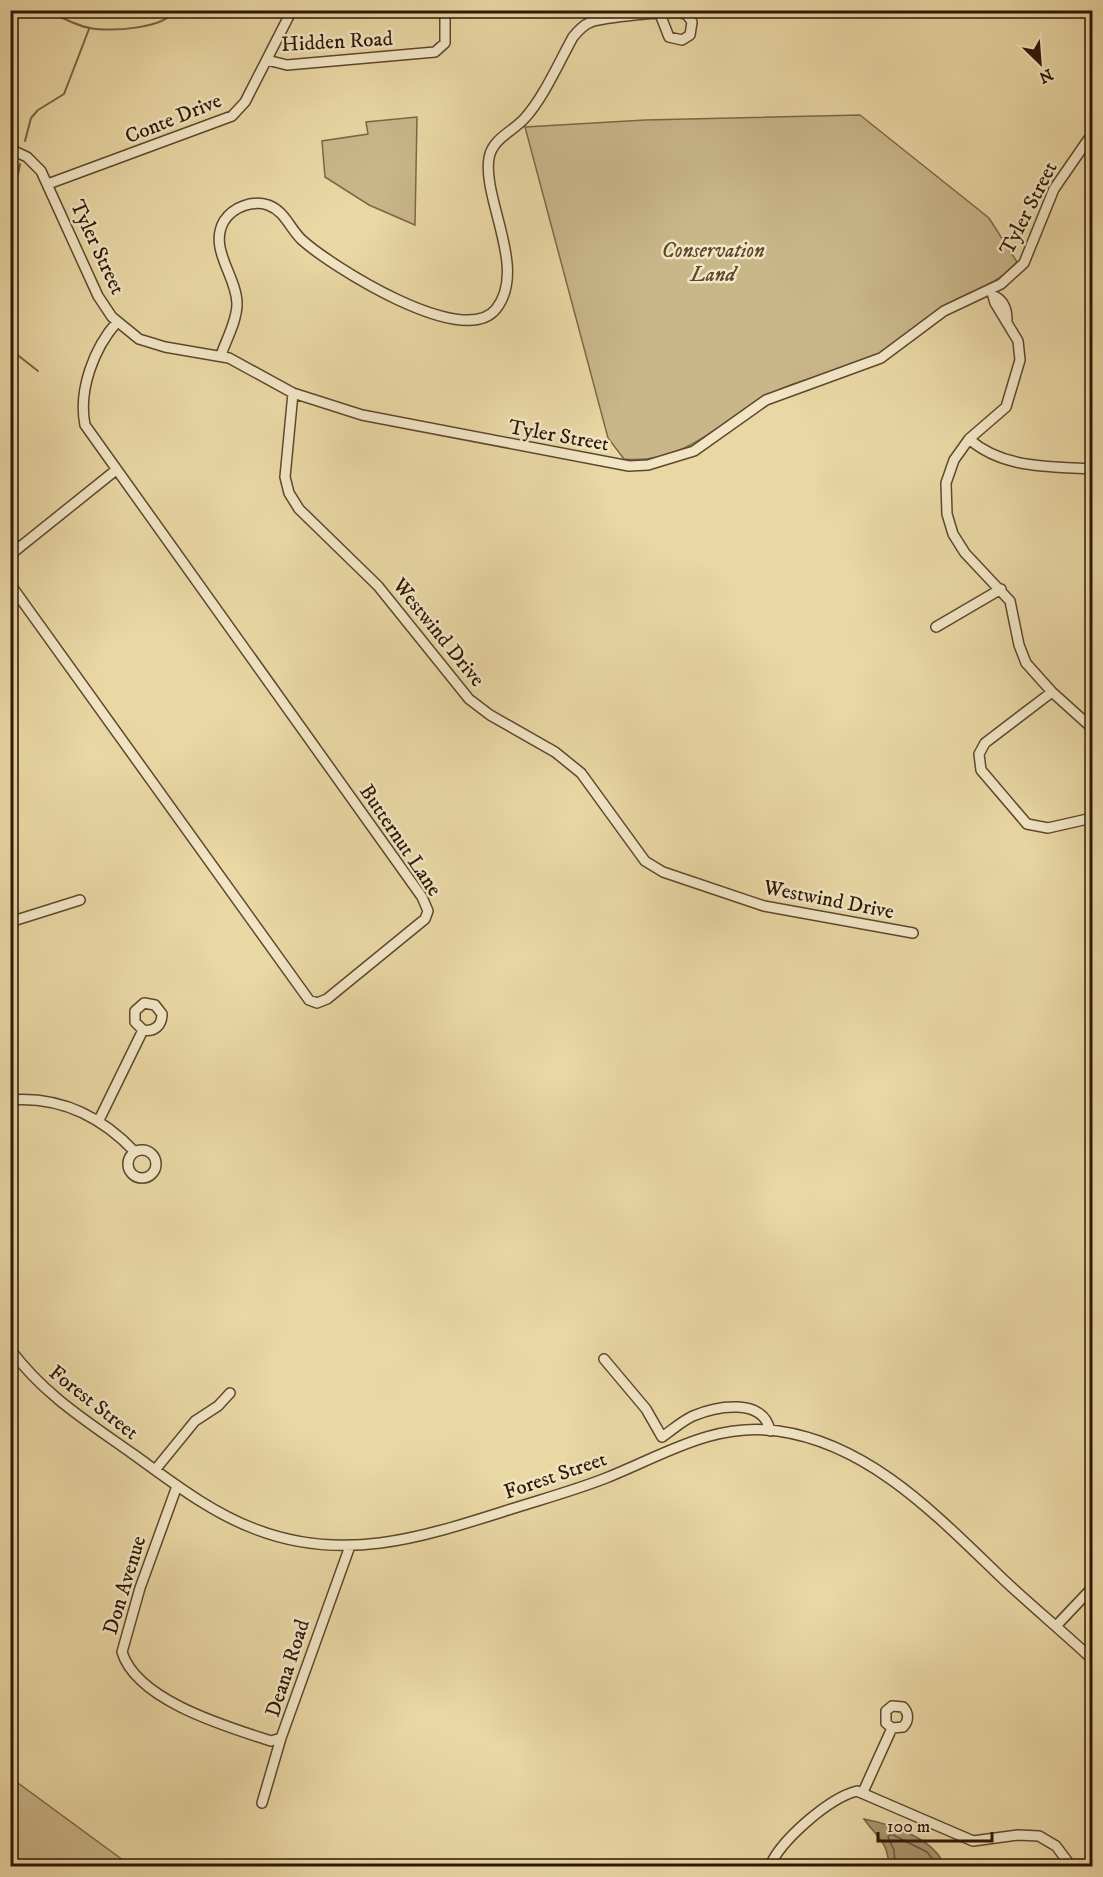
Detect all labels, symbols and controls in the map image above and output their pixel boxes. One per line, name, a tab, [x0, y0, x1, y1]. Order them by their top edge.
street label: Hidden Road	[281, 26, 394, 58]
north arrow	[1010, 33, 1070, 93]
text: N	[1036, 64, 1056, 88]
street label: Conte Drive	[121, 88, 226, 150]
street label: Tyler Street	[994, 157, 1064, 260]
street label: Tyler Street	[64, 196, 130, 299]
park label: Conservation Land	[661, 238, 765, 288]
street label: Tyler Street	[507, 414, 611, 458]
street label: Westwind Drive	[386, 572, 490, 692]
street label: Butternut Lane	[353, 780, 447, 902]
street label: Westwind Drive	[760, 874, 896, 925]
street label: Forest Street	[43, 1360, 144, 1446]
street label: Forest Street	[501, 1446, 610, 1506]
street label: Don Avenue	[98, 1532, 152, 1638]
street label: Deana Road	[260, 1616, 316, 1720]
scale bar	[878, 1805, 992, 1843]
text: 100 m	[887, 1816, 930, 1838]

